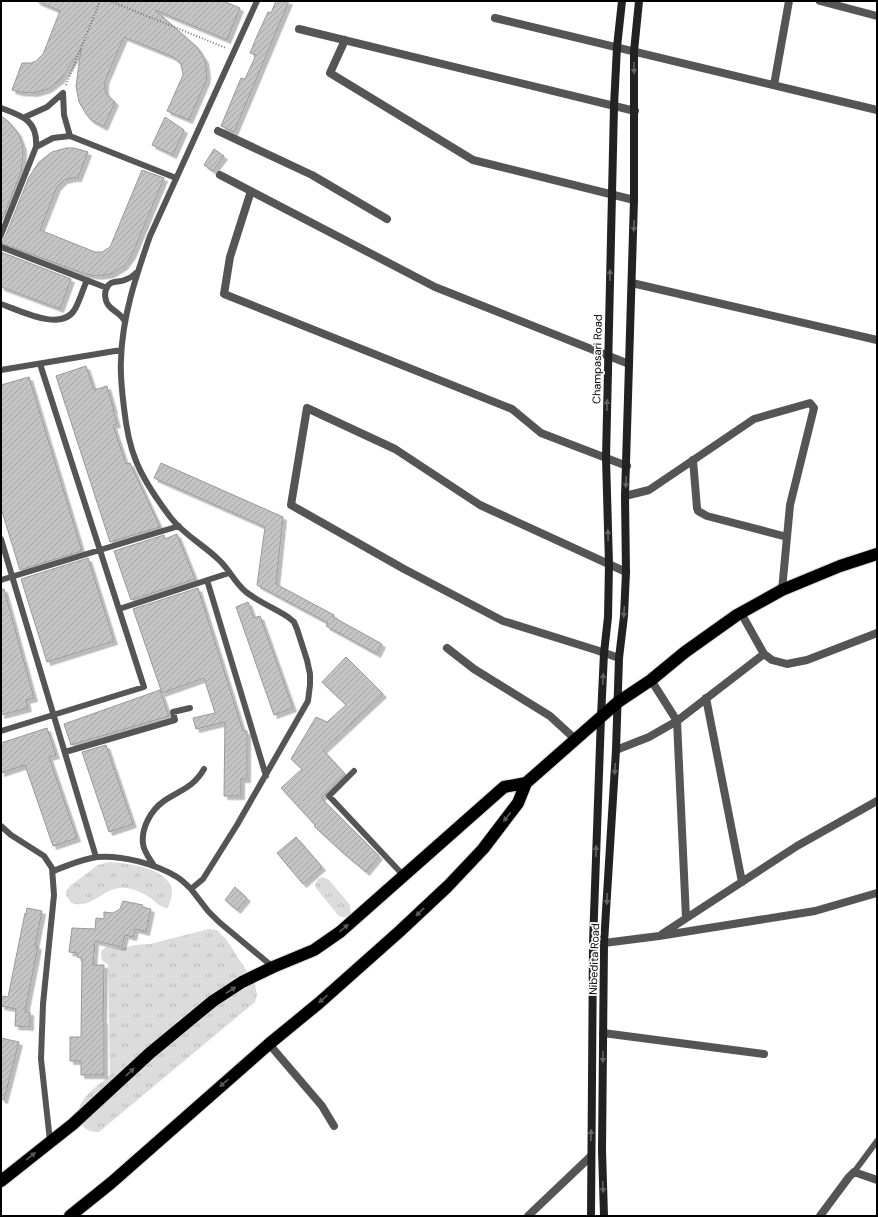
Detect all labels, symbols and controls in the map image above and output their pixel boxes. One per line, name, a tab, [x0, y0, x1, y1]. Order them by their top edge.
one-way arrow	[631, 62, 637, 75]
one-way arrow	[630, 220, 637, 232]
one-way arrow	[607, 269, 614, 281]
street label: Champasari Road	[589, 314, 605, 404]
one-way arrow	[604, 398, 610, 411]
one-way arrow	[622, 476, 629, 488]
one-way arrow	[605, 528, 611, 541]
one-way arrow	[620, 606, 627, 618]
one-way arrow	[599, 673, 606, 685]
one-way arrow	[611, 763, 618, 775]
one-way arrow	[504, 812, 512, 822]
one-way arrow	[592, 845, 599, 857]
one-way arrow	[604, 893, 610, 906]
one-way arrow	[415, 908, 425, 917]
street label: Nibedita Road	[586, 923, 602, 995]
one-way arrow	[339, 924, 350, 933]
one-way arrow	[225, 986, 236, 993]
one-way arrow	[318, 994, 328, 1004]
one-way arrow	[600, 1051, 606, 1064]
one-way arrow	[125, 1067, 135, 1076]
one-way arrow	[219, 1078, 228, 1087]
one-way arrow	[588, 1128, 594, 1141]
one-way arrow	[26, 1152, 37, 1161]
one-way arrow	[600, 1181, 606, 1194]

